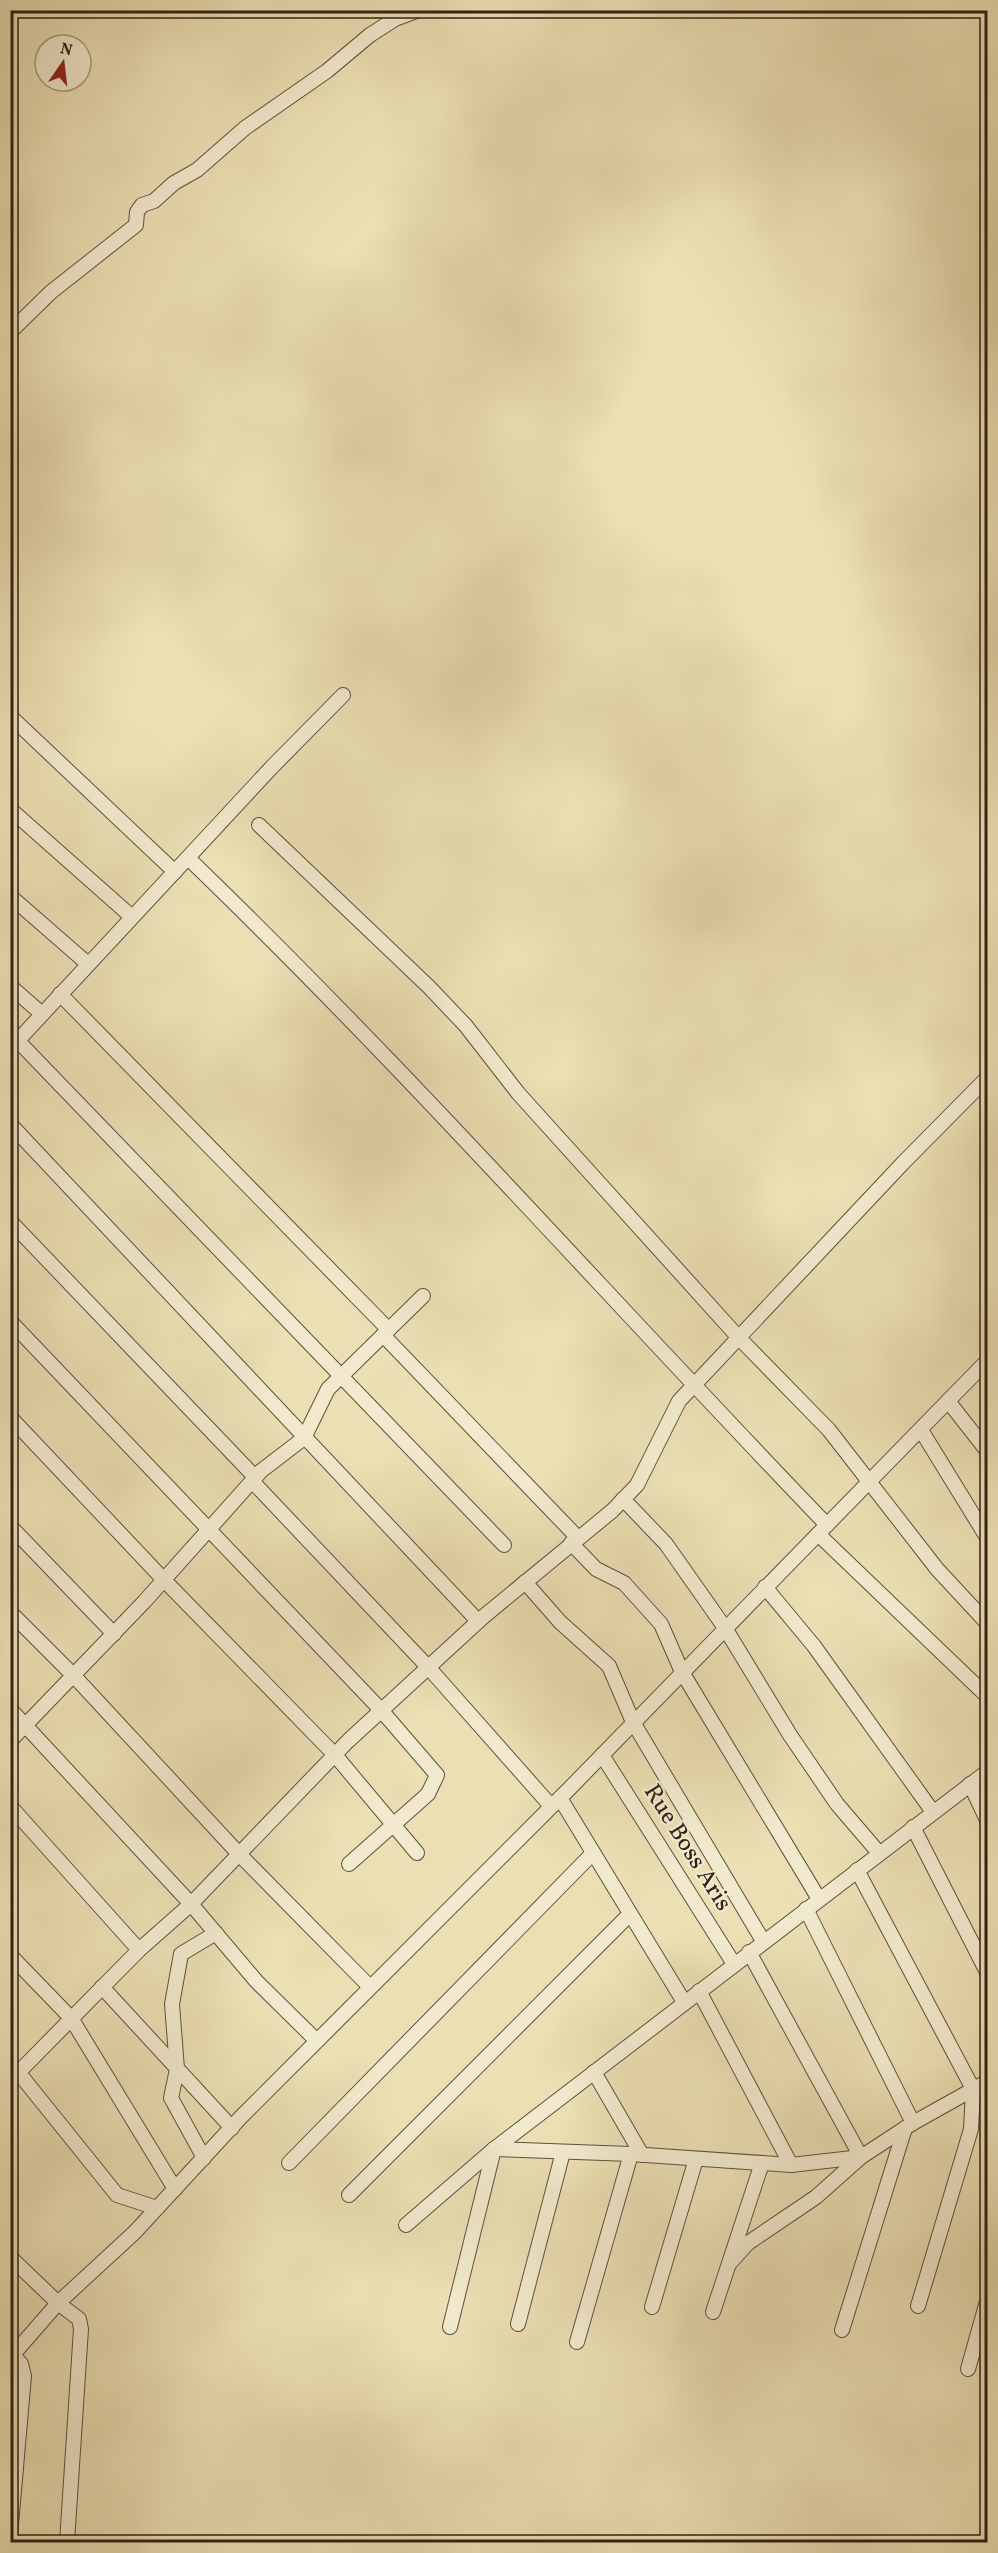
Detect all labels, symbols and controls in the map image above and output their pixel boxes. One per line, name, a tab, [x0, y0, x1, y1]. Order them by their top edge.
north arrow	[33, 33, 93, 93]
text: N	[58, 38, 75, 63]
street label: Rue Boss Aris	[635, 1778, 739, 1918]

